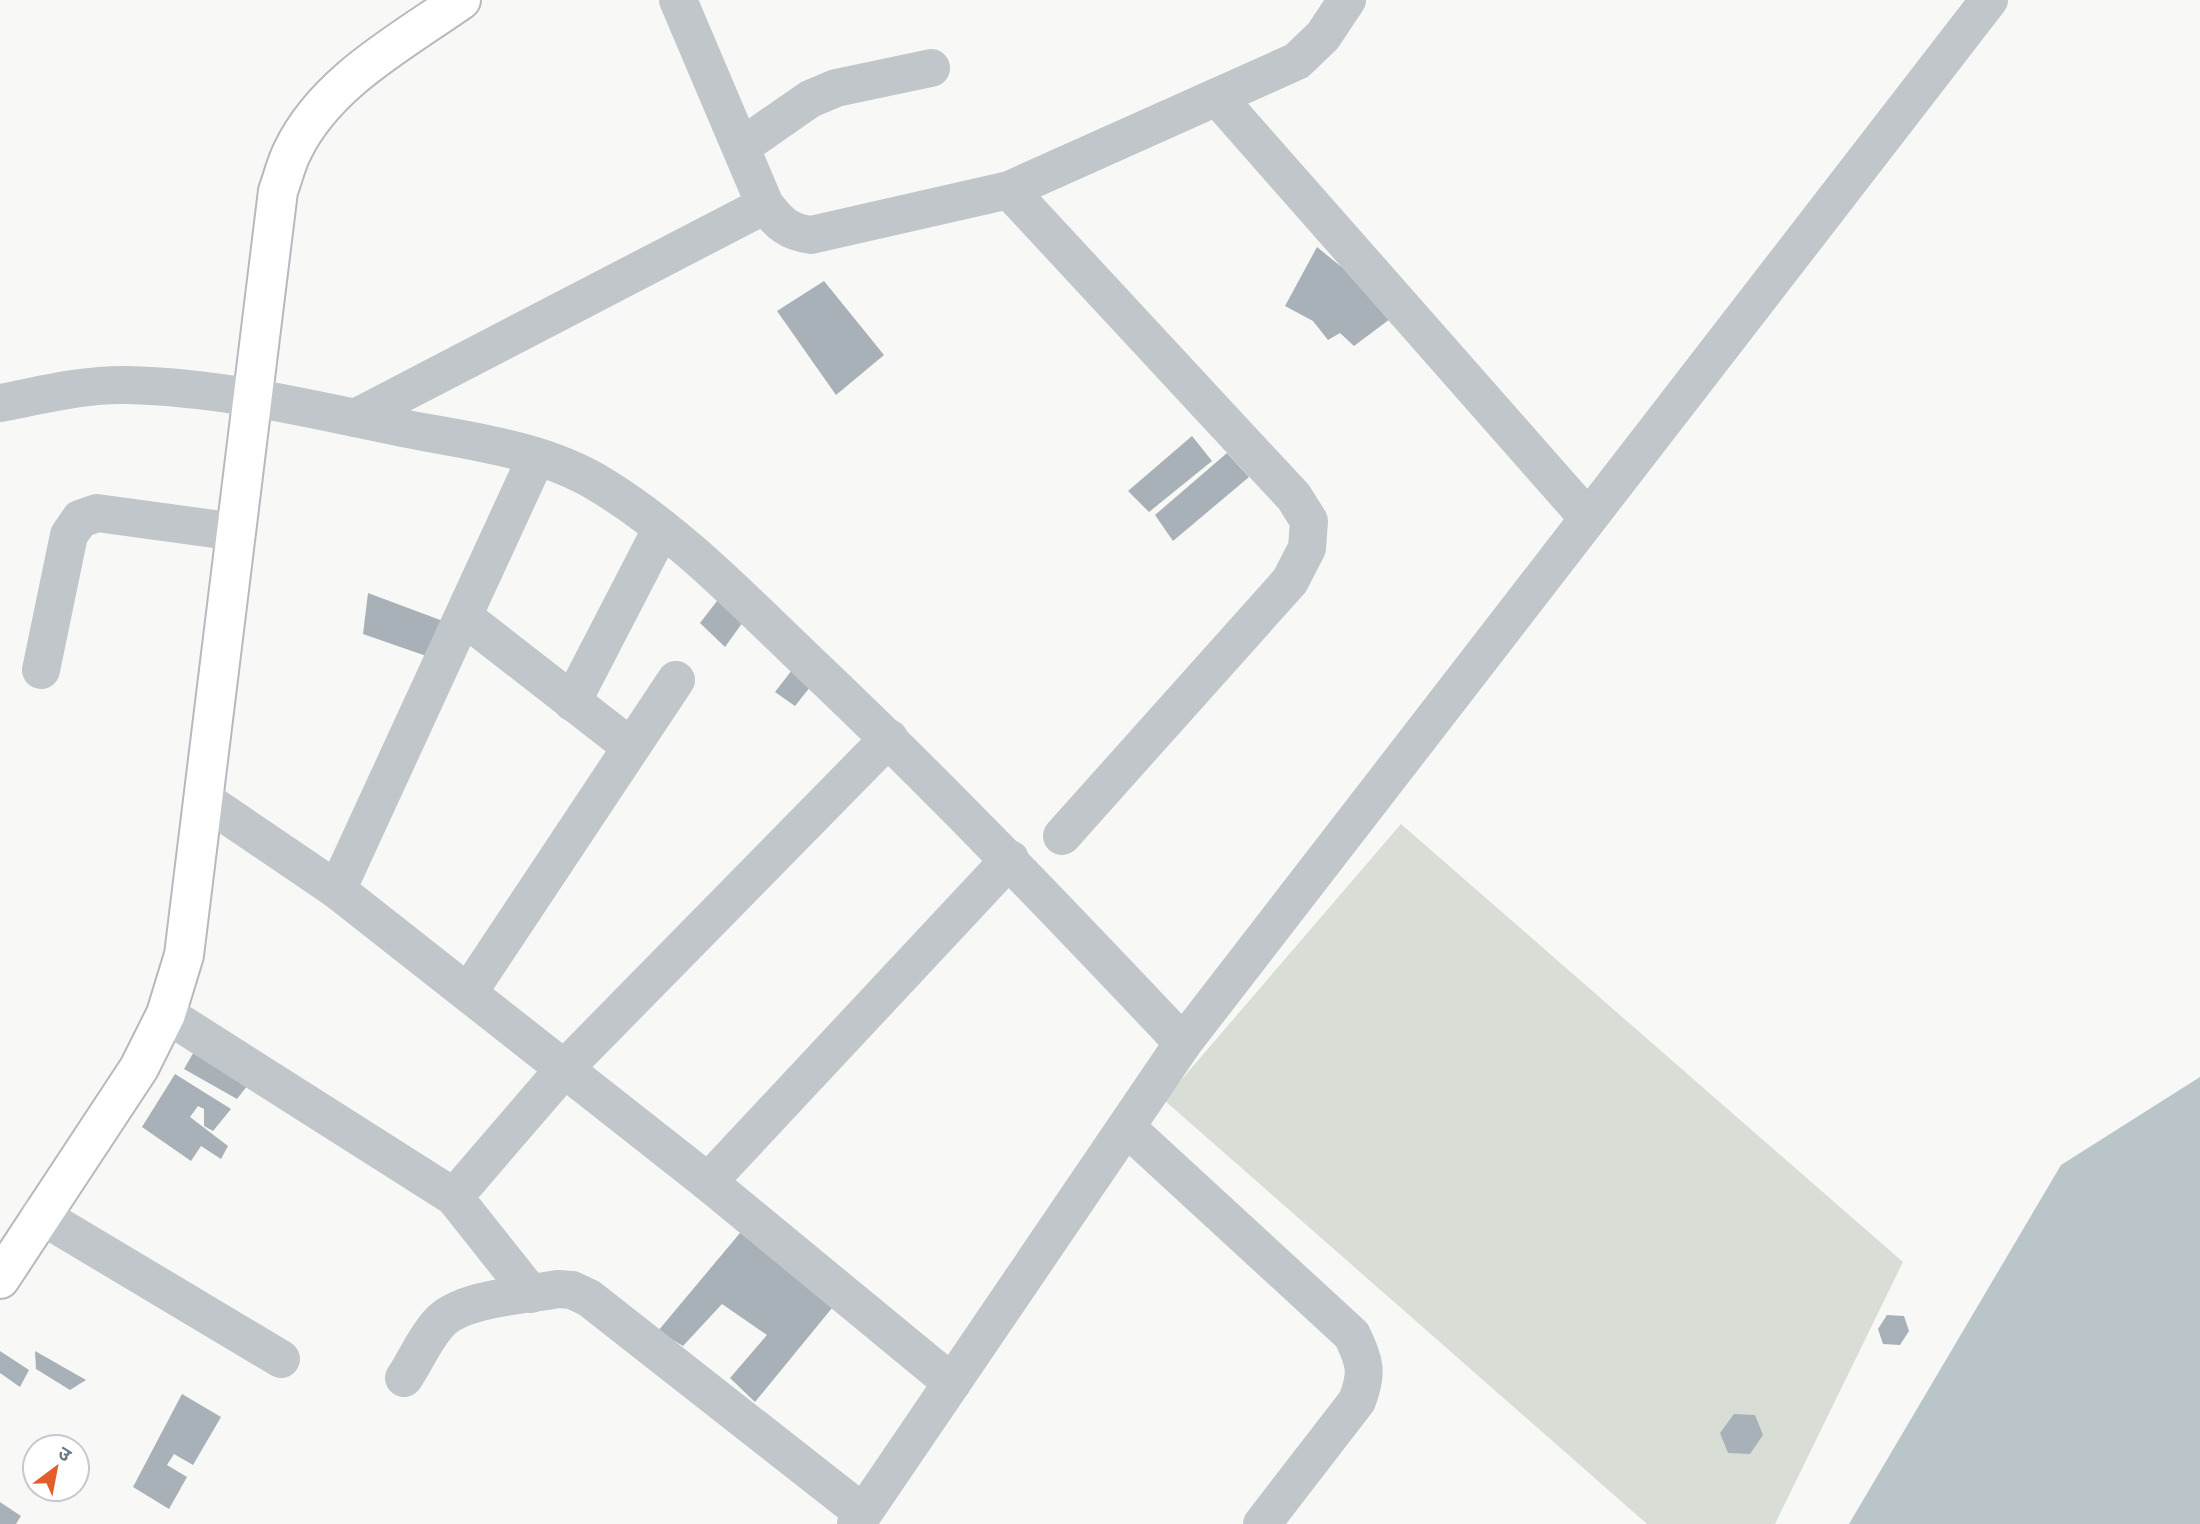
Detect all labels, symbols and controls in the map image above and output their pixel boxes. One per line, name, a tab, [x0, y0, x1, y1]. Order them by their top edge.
north arrow	[21, 1433, 91, 1503]
text: उ	[53, 1441, 76, 1468]

